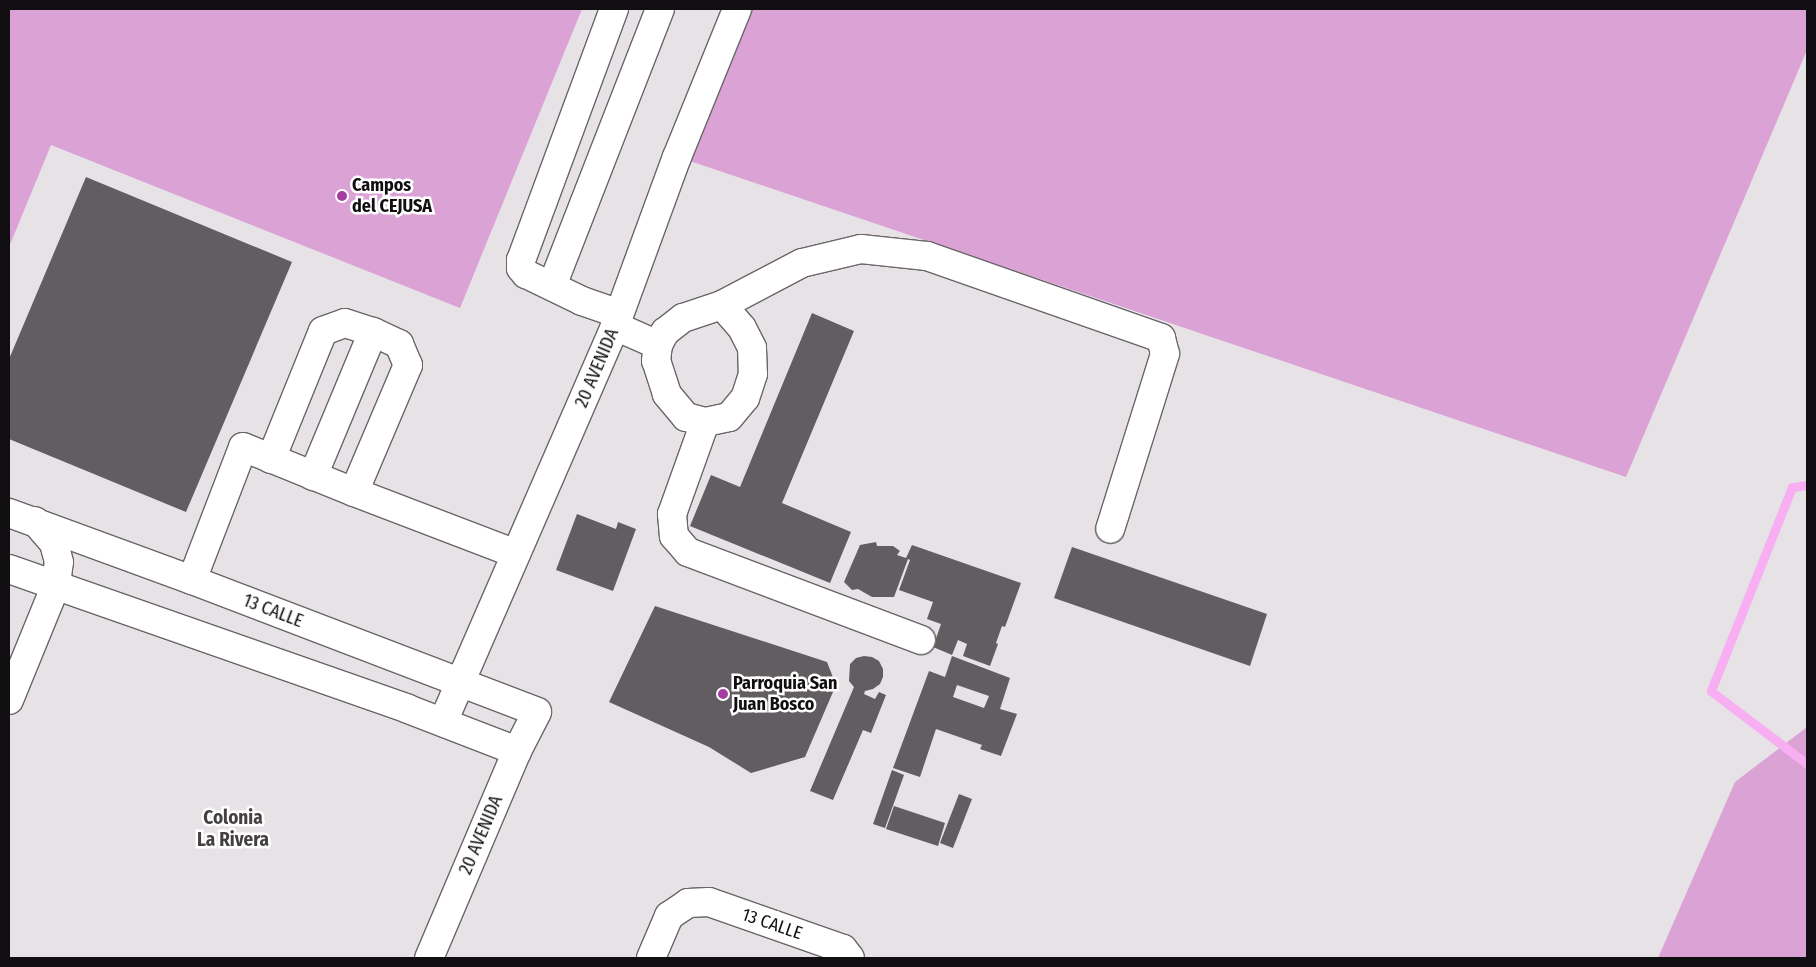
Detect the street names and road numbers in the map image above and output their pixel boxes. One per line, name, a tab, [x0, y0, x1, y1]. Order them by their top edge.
street label: 20 AVENIDA	[571, 325, 623, 411]
street label: 13 CALLE	[240, 590, 306, 632]
street label: 20 AVENIDA	[455, 792, 507, 878]
street label: 13 CALLE	[739, 904, 805, 944]

